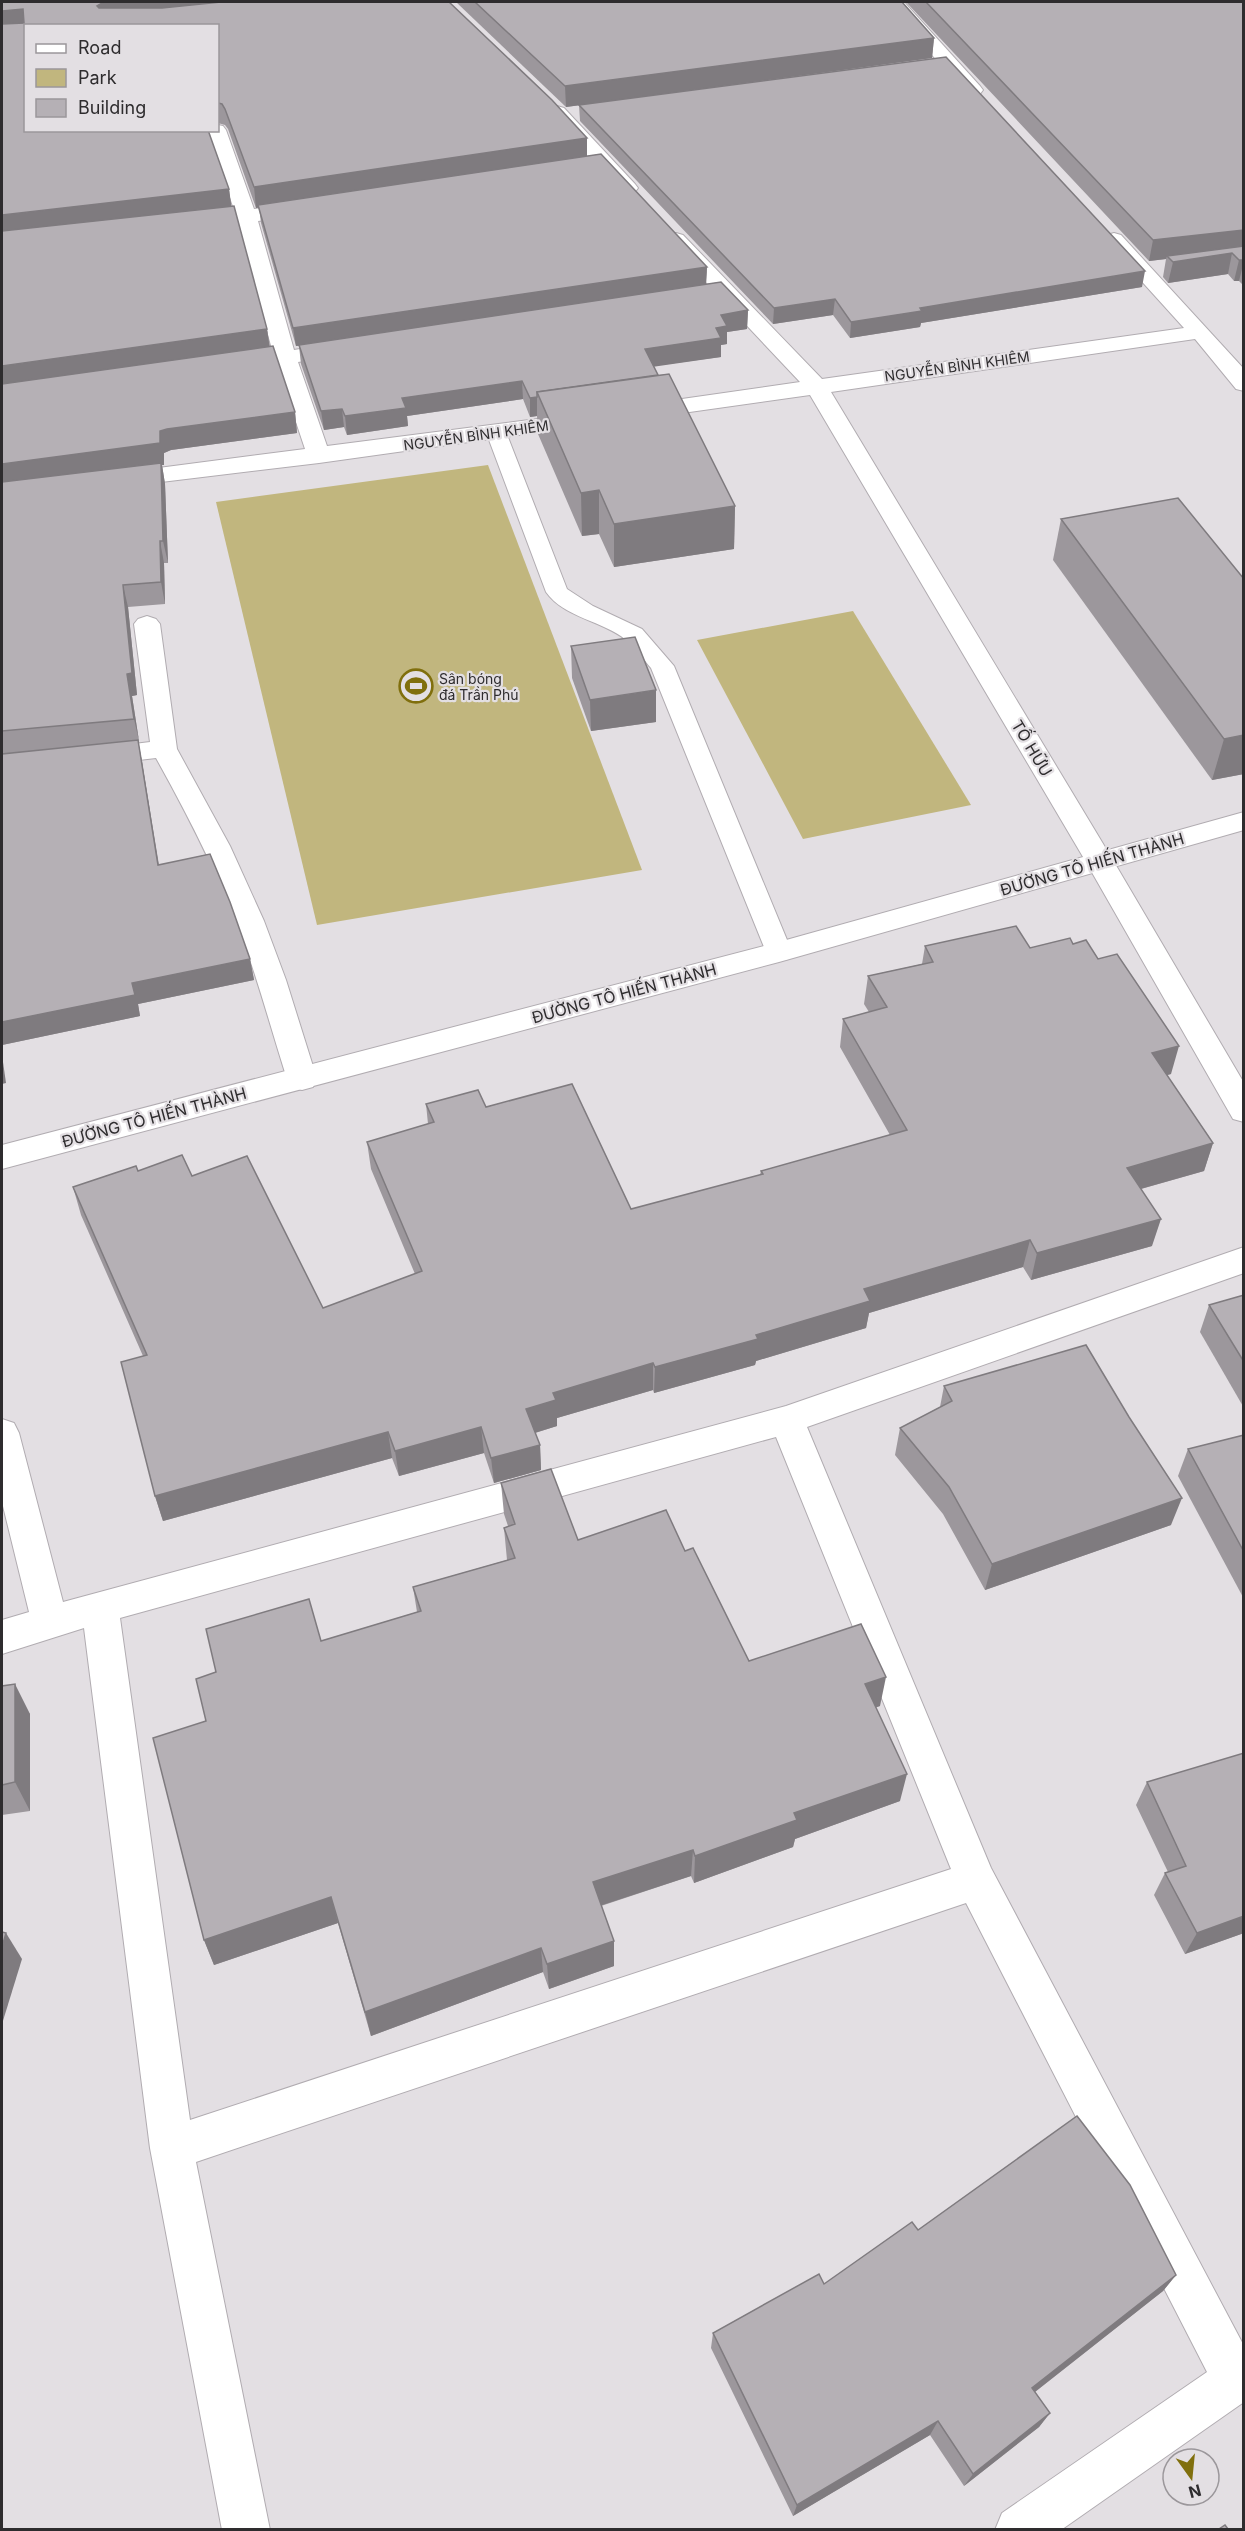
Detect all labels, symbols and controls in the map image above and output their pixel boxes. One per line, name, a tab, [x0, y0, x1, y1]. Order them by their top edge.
legend	[24, 24, 219, 132]
text: Road	[78, 37, 121, 58]
text: Park	[78, 67, 117, 88]
text: Building	[78, 97, 146, 118]
street label: NGUYỄN BÌNH KHIÊM	[883, 344, 1031, 385]
street label: NGUYỄN BÌNH KHIÊM	[402, 413, 550, 454]
sports icon: Sân bóng đá Trần Phú	[398, 668, 434, 704]
place label: Sân bóng đá Trần Phú	[439, 670, 518, 703]
street label: TỐ HỮU	[1007, 715, 1058, 780]
street label: ĐƯỜNG TÔ HIẾN THÀNH	[997, 826, 1186, 900]
street label: ĐƯỜNG TÔ HIẾN THÀNH	[529, 957, 718, 1027]
street label: ĐƯỜNG TÔ HIẾN THÀNH	[59, 1081, 248, 1151]
north arrow	[1161, 2447, 1221, 2507]
text: N	[1186, 2480, 1203, 2503]

